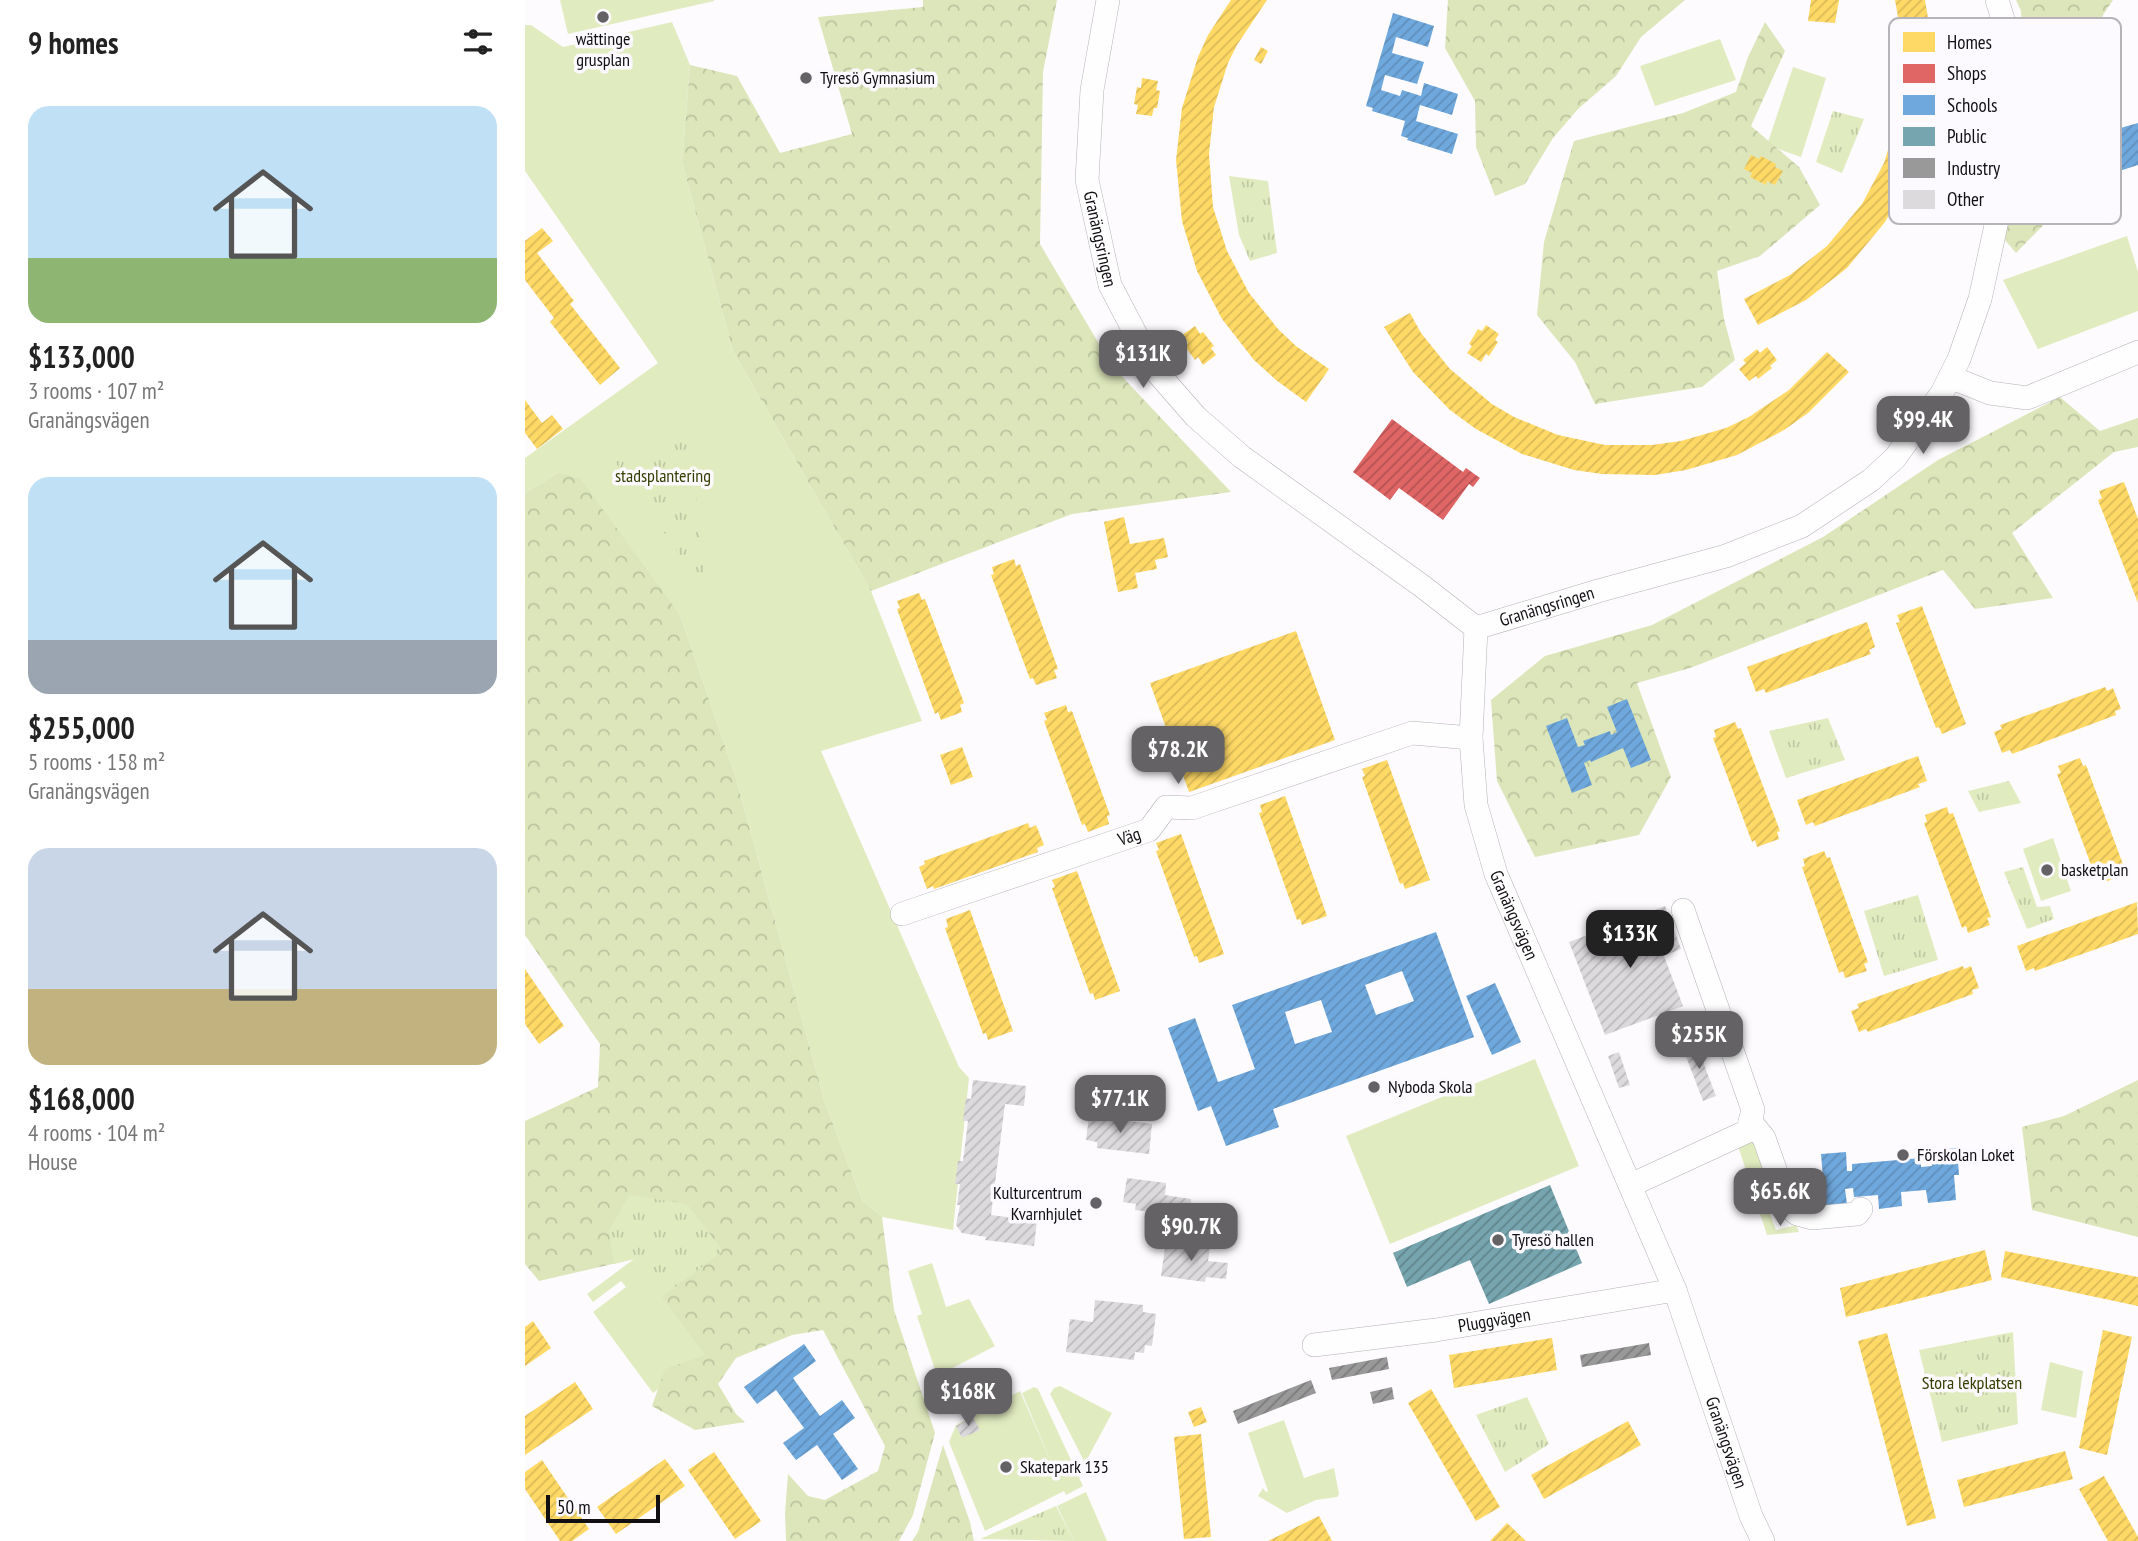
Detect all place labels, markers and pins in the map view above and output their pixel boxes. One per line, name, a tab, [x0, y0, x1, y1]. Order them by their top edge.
marker: wättinge grusplan	[595, 9, 611, 25]
place label: wättinge grusplan	[576, 27, 630, 71]
place label: Tyresö Gymnasium	[820, 66, 935, 89]
marker: Tyresö Gymnasium	[798, 70, 814, 86]
pin: $131K	[1094, 330, 1192, 390]
pin: $99.4K	[1866, 396, 1980, 456]
pin: $78.2K	[1121, 726, 1235, 786]
place label: basketplan	[2061, 858, 2128, 881]
marker: basketplan	[2039, 862, 2055, 878]
pin: $133K	[1581, 911, 1679, 970]
pin: $255K	[1650, 1012, 1748, 1071]
place label: Nyboda Skola	[1388, 1075, 1473, 1098]
pin: $77.1K	[1063, 1076, 1177, 1135]
marker: Nyboda Skola	[1366, 1079, 1382, 1095]
place label: Förskolan Loket	[1917, 1143, 2015, 1166]
marker: Förskolan Loket	[1895, 1147, 1911, 1163]
pin: $65.6K	[1723, 1168, 1837, 1228]
place label: Kulturcentrum Kvarnhjulet	[993, 1181, 1082, 1225]
marker: Kulturcentrum Kvarnhjulet	[1088, 1195, 1104, 1211]
pin: $90.7K	[1134, 1204, 1248, 1263]
place label: Tyresö hallen	[1512, 1228, 1594, 1251]
marker: Tyresö hallen	[1490, 1232, 1506, 1248]
pin: $168K	[919, 1368, 1017, 1428]
place label: Skatepark 135	[1020, 1455, 1109, 1478]
marker: Skatepark 135	[998, 1459, 1014, 1475]

